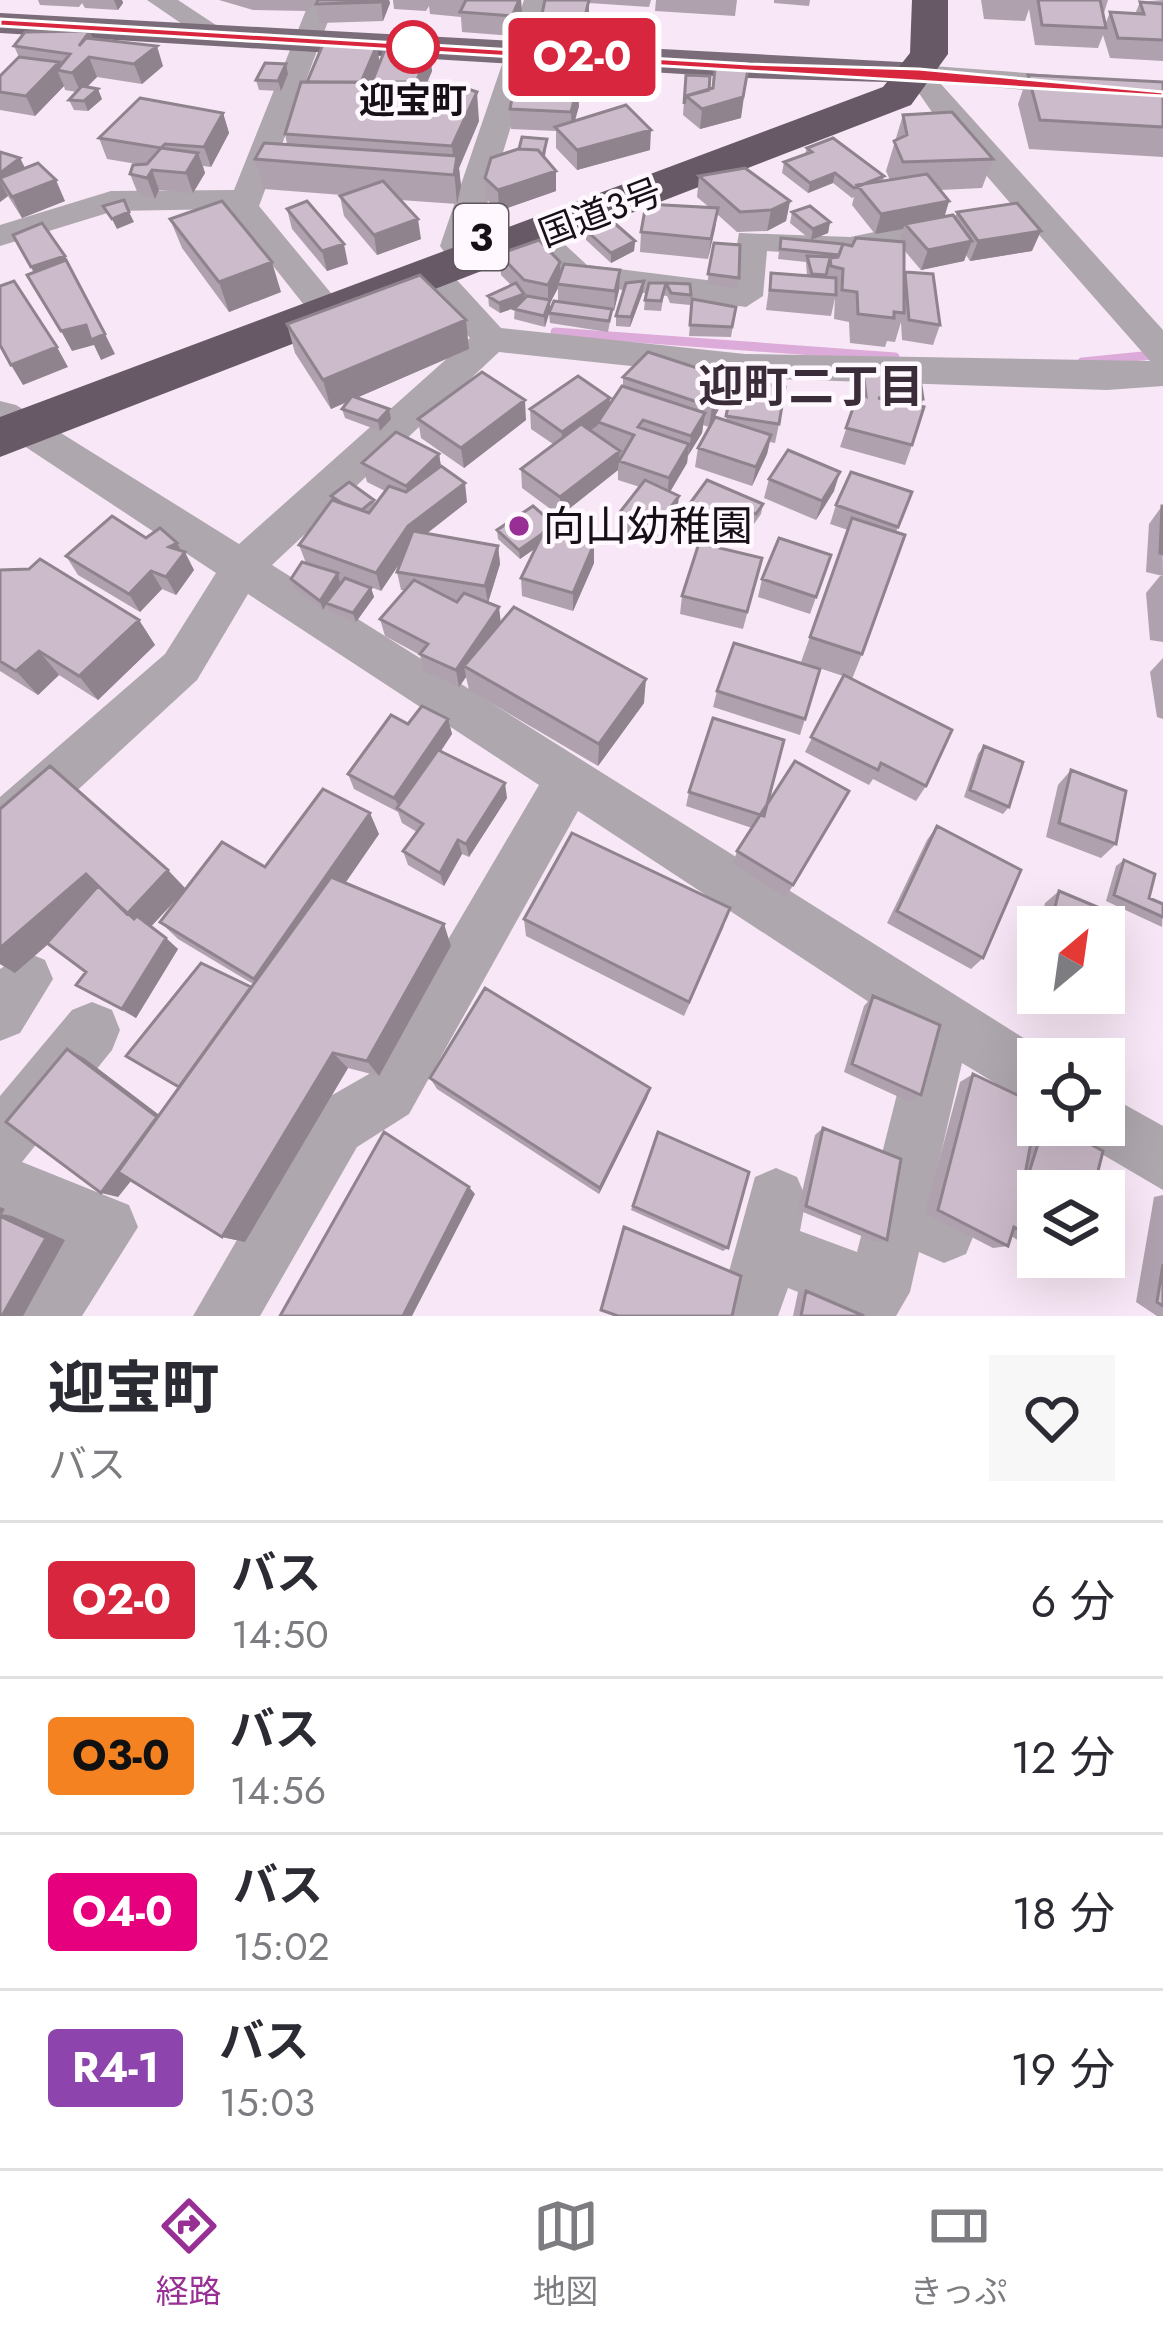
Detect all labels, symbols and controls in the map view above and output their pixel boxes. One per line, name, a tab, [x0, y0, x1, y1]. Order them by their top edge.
line badge: O2-0	[498, 18, 666, 96]
marker: 迎宝町	[388, 22, 438, 72]
text: O2-0	[532, 26, 632, 87]
place label: 迎宝町	[359, 74, 467, 126]
street label: 国道3号	[531, 165, 669, 259]
road number: 3	[454, 204, 508, 270]
district label: 迎町二丁目	[698, 354, 924, 419]
place label: 向山幼稚園	[543, 496, 753, 557]
marker: 向山幼稚園	[506, 513, 532, 539]
north arrow	[1017, 906, 1125, 1014]
map controls	[1017, 906, 1125, 1278]
button: locate	[1017, 1038, 1125, 1146]
button: layers	[1017, 1170, 1125, 1278]
text: 迎宝町	[48, 1347, 219, 1429]
button: heart	[989, 1355, 1115, 1481]
text: バス	[48, 1436, 126, 1493]
text: バス	[231, 1541, 321, 1606]
text: O2-0	[72, 1569, 171, 1630]
text: 6 分	[1031, 1569, 1115, 1634]
text: 14:50	[231, 1606, 329, 1663]
text: バス	[230, 1697, 320, 1762]
text: O3-0	[72, 1725, 170, 1786]
text: 12 分	[1011, 1725, 1115, 1790]
text: 14:56	[230, 1762, 326, 1819]
text: バス	[233, 1853, 323, 1918]
text: O4-0	[72, 1881, 173, 1942]
text: 18 分	[1012, 1881, 1115, 1946]
text: 15:02	[233, 1918, 330, 1975]
text: バス	[219, 2009, 309, 2074]
text: R4-1	[72, 2037, 159, 2098]
text: 19 分	[1010, 2037, 1115, 2102]
text: 15:03	[219, 2074, 315, 2131]
tab: 経路	[156, 2193, 222, 2315]
tab: 地図	[533, 2193, 599, 2315]
tab: きっぷ	[910, 2193, 1007, 2315]

